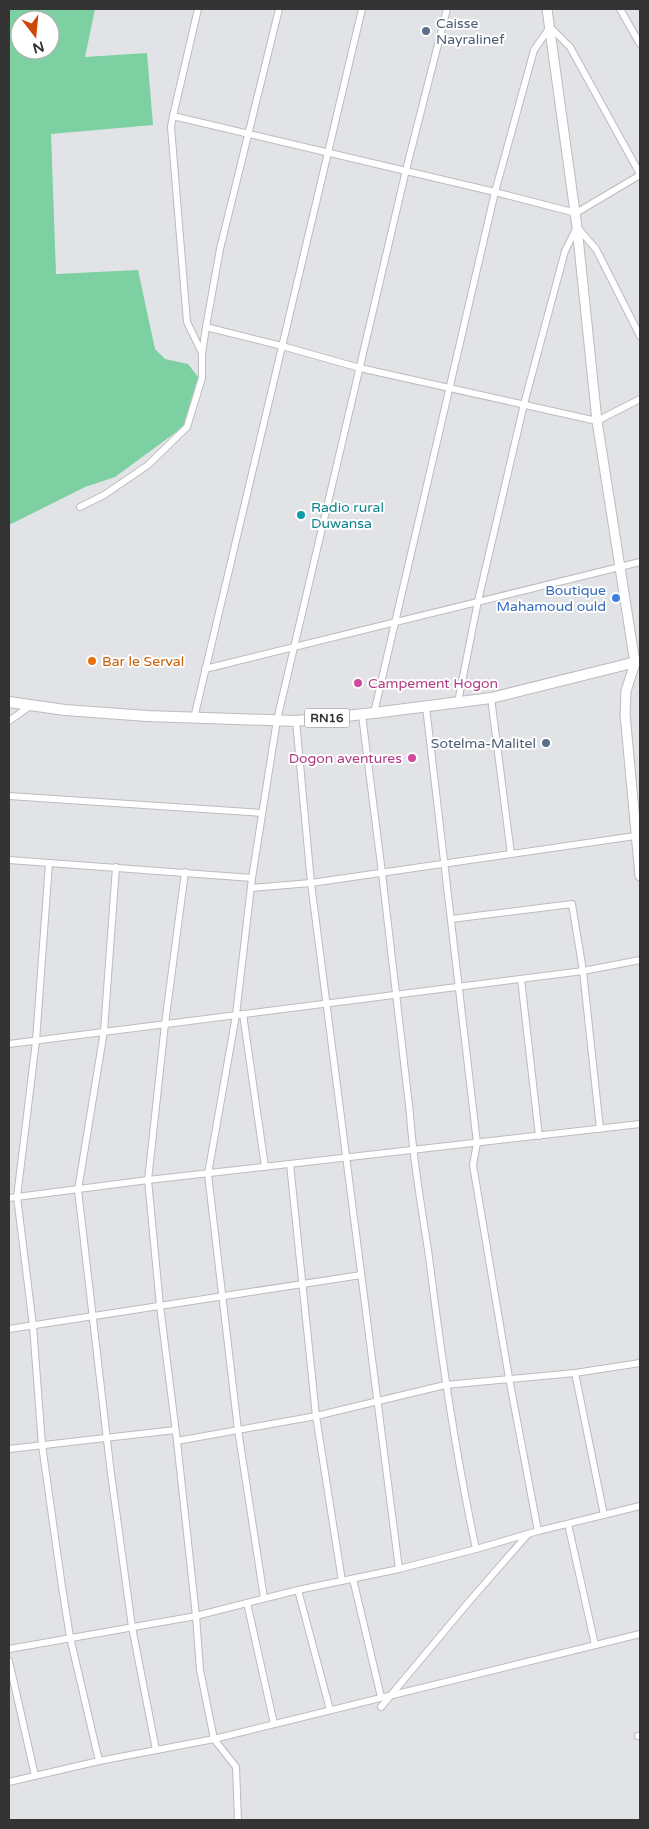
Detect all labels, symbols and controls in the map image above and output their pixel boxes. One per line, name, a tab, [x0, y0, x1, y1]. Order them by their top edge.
north arrow	[10, 10, 60, 60]
place label: Caisse Nayralinef	[436, 15, 505, 48]
marker: Caisse Nayralinef	[420, 25, 432, 37]
text: N	[31, 37, 46, 57]
place label: Radio rural Duwansa	[311, 499, 384, 532]
marker: Radio rural Duwansa	[295, 509, 307, 521]
place label: Boutique Mahamoud ould	[496, 582, 606, 615]
marker: Boutique Mahamoud ould	[610, 592, 622, 604]
place label: Bar le Serval	[102, 653, 184, 670]
marker: Bar le Serval	[86, 655, 98, 667]
place label: Campement Hogon	[368, 675, 498, 692]
marker: Campement Hogon	[352, 677, 364, 689]
road number: RN16	[304, 708, 350, 728]
place label: Sotelma-Malitel	[431, 735, 536, 752]
marker: Sotelma-Malitel	[540, 737, 552, 749]
place label: Dogon aventures	[289, 750, 402, 767]
marker: Dogon aventures	[406, 752, 418, 764]

